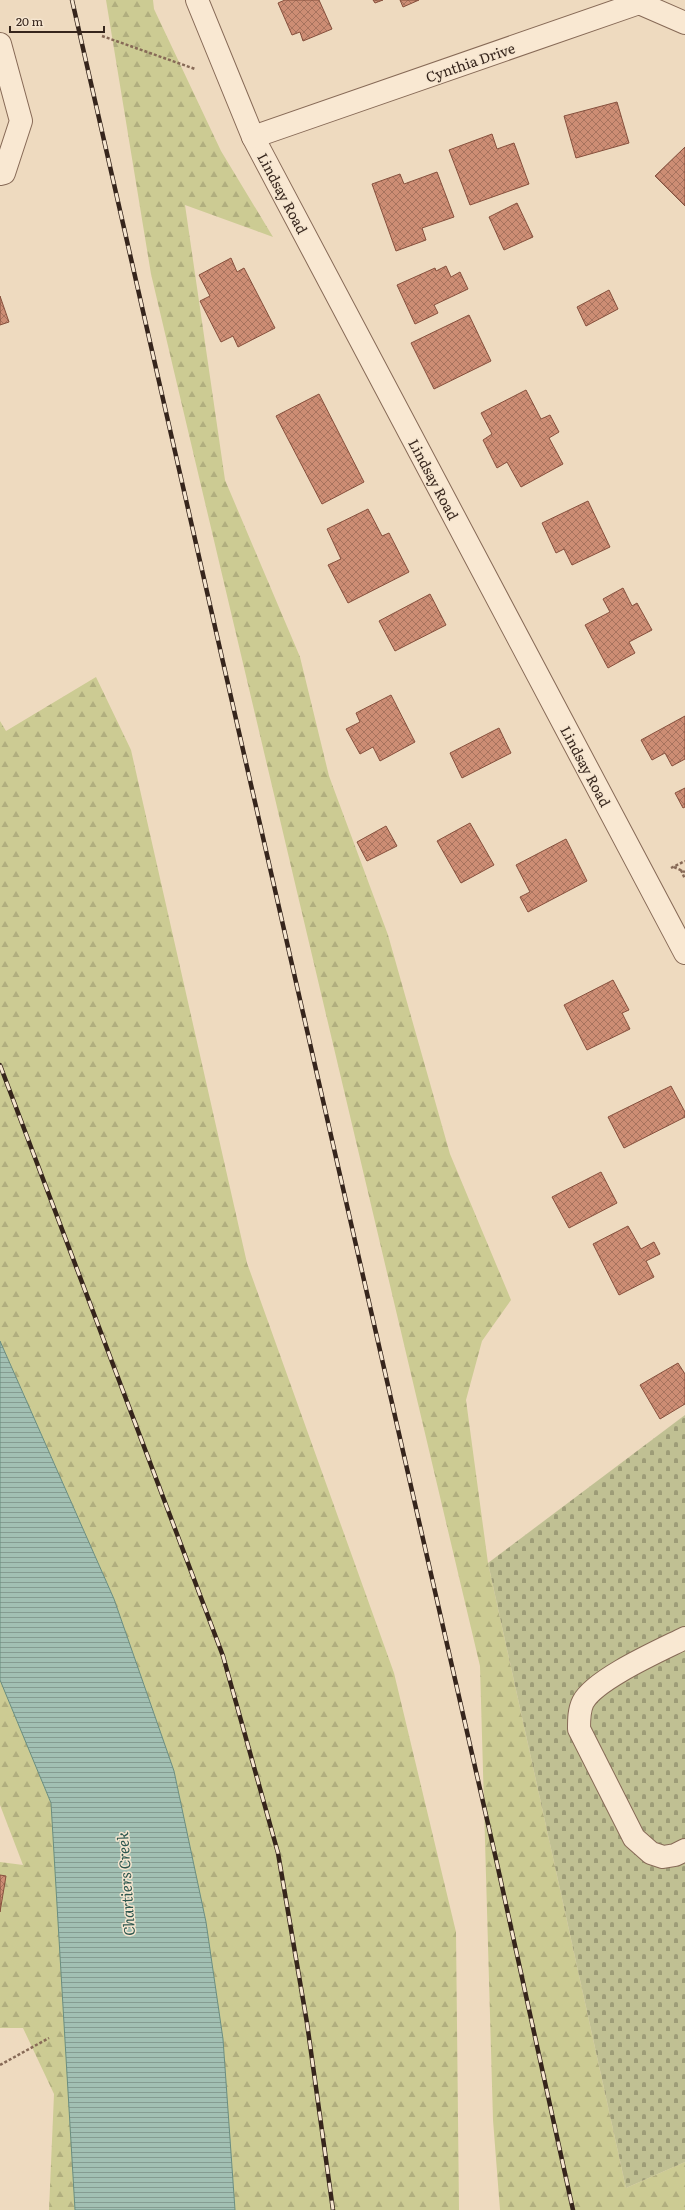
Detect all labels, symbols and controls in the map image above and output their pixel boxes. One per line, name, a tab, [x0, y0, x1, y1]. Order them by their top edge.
scale bar	[10, 8, 104, 34]
text: 20 m	[16, 12, 43, 30]
street label: Cynthia Drive	[423, 37, 517, 87]
street label: Lindsay Road	[253, 149, 313, 237]
street label: Lindsay Road	[404, 435, 464, 523]
street label: Lindsay Road	[556, 722, 616, 810]
water label: Chartiers Creek	[110, 1830, 140, 1937]

